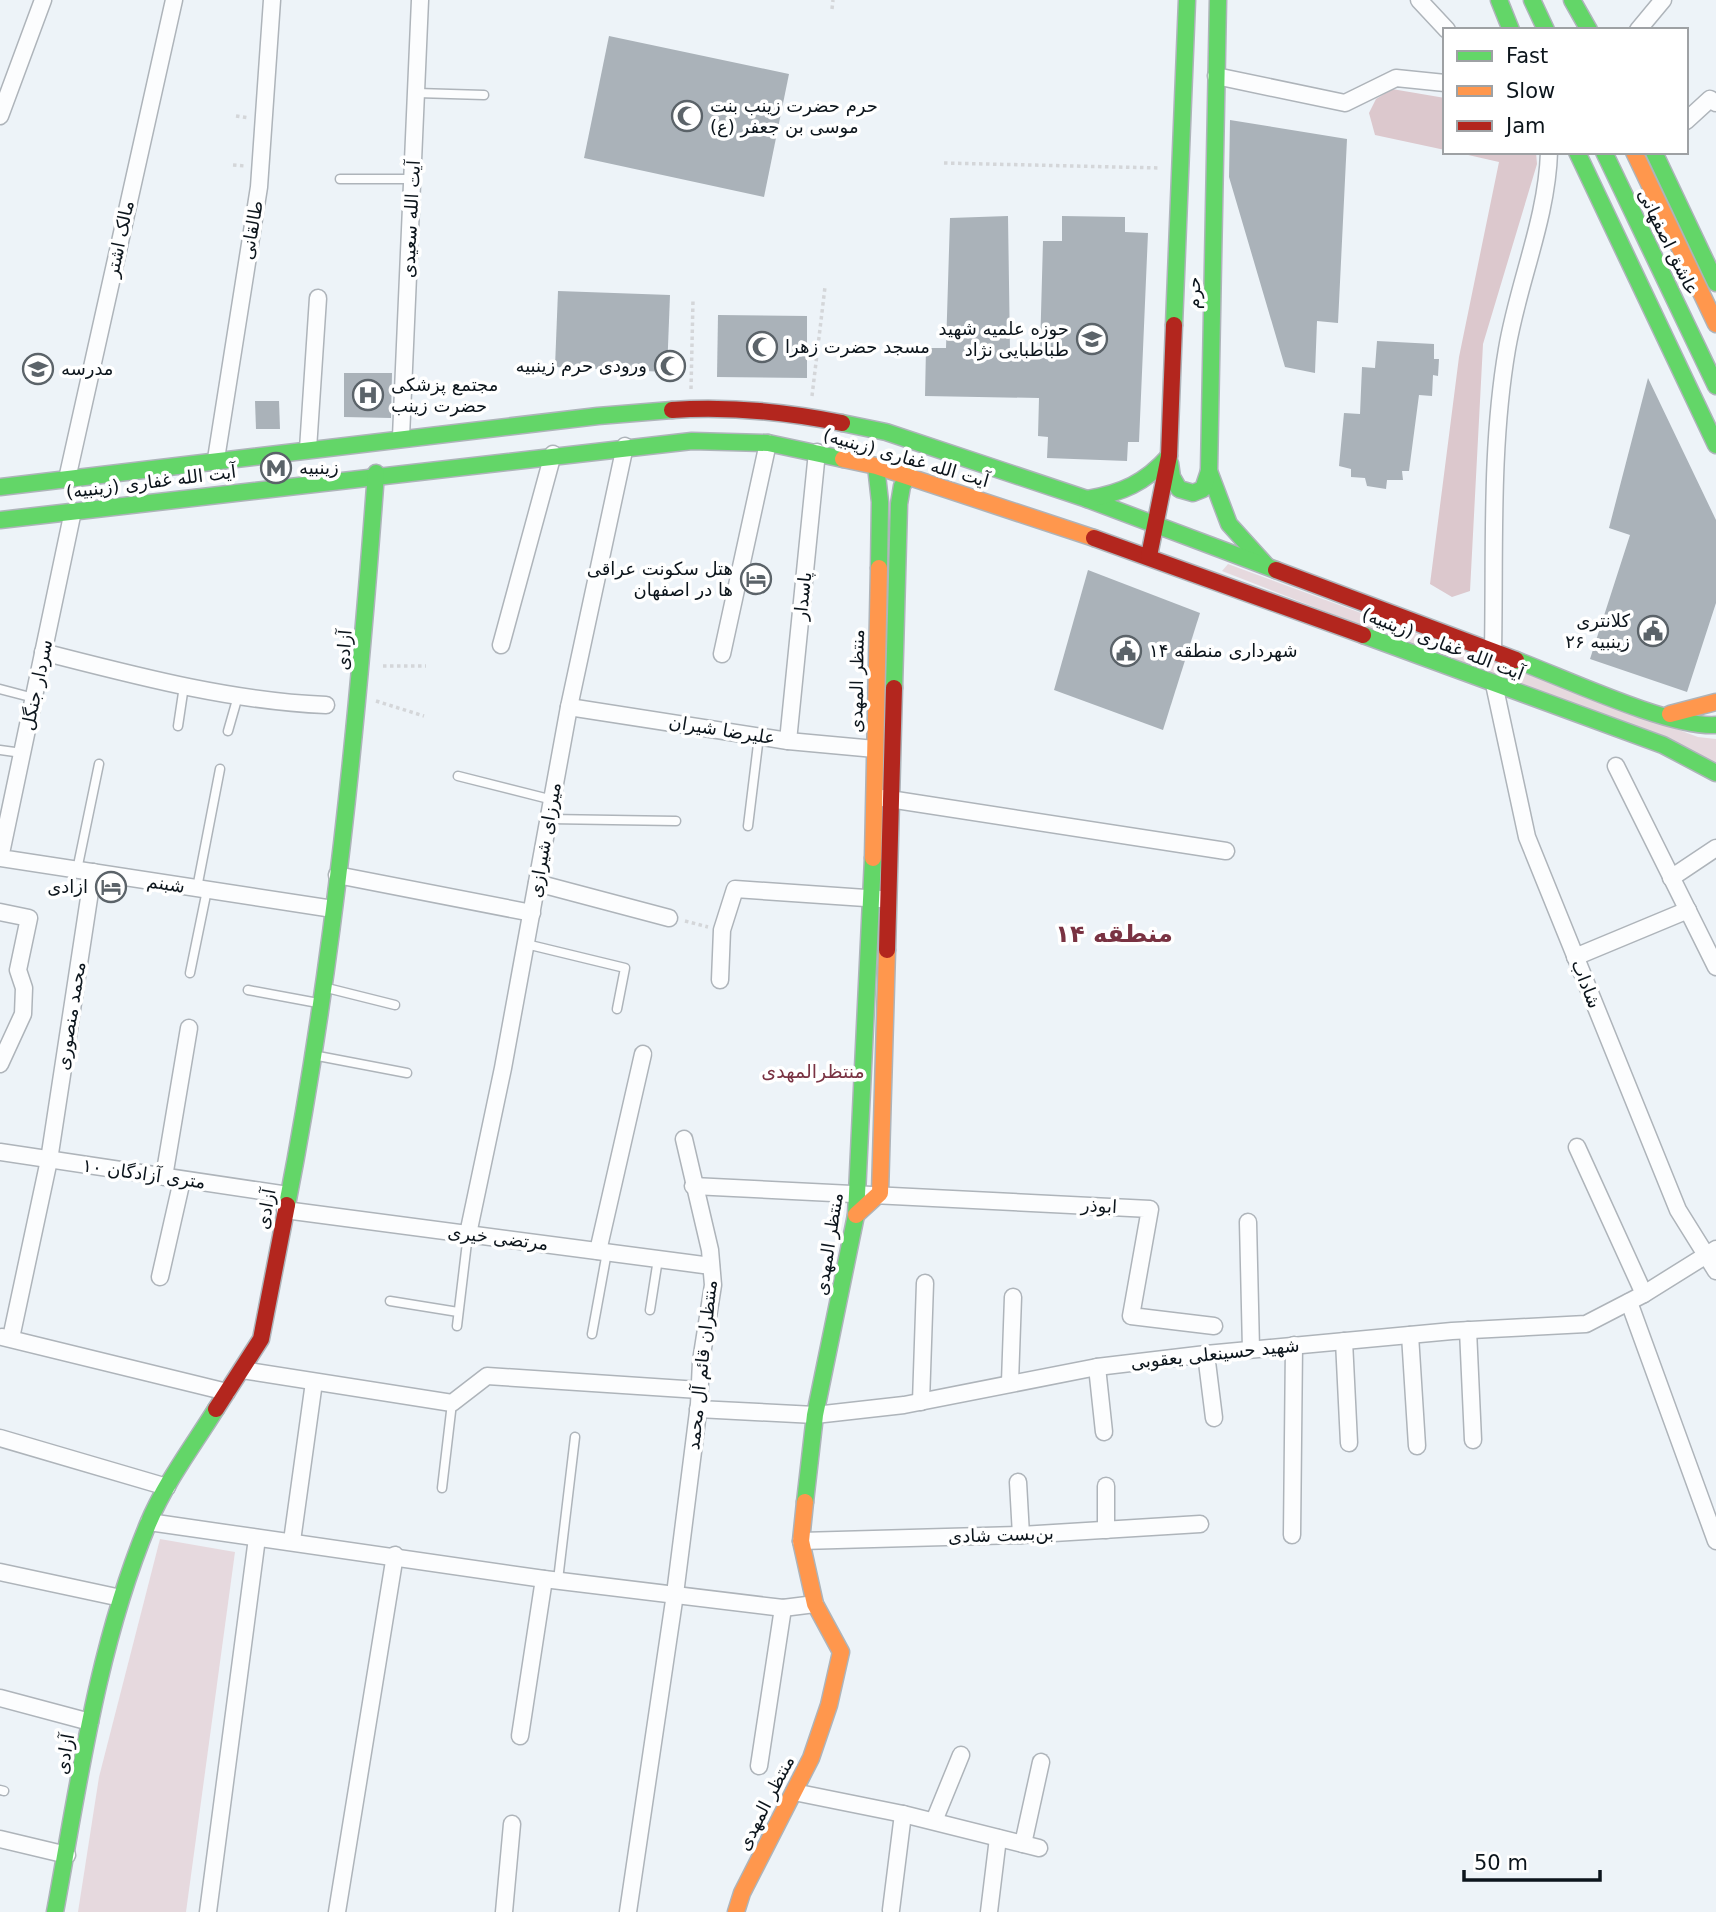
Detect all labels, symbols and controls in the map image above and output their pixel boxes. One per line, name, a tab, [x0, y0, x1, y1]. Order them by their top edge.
legend	[1443, 28, 1688, 154]
text: Fast	[1506, 44, 1548, 68]
text: Slow	[1506, 79, 1555, 103]
place label: حرم حضرت زینب بنت موسی بن جعفر (ع)	[710, 95, 878, 138]
mosque icon: حرم حضرت زینب بنت موسی بن جعفر (ع)	[670, 99, 704, 133]
text: Jam	[1504, 114, 1546, 138]
street label: آیت الله سعیدی	[396, 158, 424, 278]
street label: عاشق اصفهانی	[1633, 185, 1703, 299]
street label: مالک اشتر	[101, 199, 139, 280]
street label: طالقانی	[236, 199, 267, 261]
street label: حرم	[1183, 277, 1205, 309]
place label: حوزه علمیه شهید طباطبایی نژاد	[939, 318, 1069, 361]
school or university icon: حوزه علمیه شهید طباطبایی نژاد	[1075, 322, 1109, 356]
mosque icon: مسجد حضرت زهرا	[745, 330, 779, 364]
place label: مسجد حضرت زهرا	[785, 336, 930, 358]
mosque icon: ورودی حرم زینبیه	[653, 349, 687, 383]
school or university icon: مدرسه	[21, 352, 55, 386]
place label: ورودی حرم زینبیه	[516, 355, 647, 377]
place label: مدرسه	[61, 358, 114, 379]
place label: مجتمع پزشکی حضرت زینب	[391, 374, 498, 417]
hospital icon: مجتمع پزشکی حضرت زینب	[351, 378, 385, 412]
street label: آیت الله غفاری (زینبیه)	[821, 423, 993, 492]
metro station icon: زینبیه	[259, 451, 293, 485]
place label: زینبیه	[299, 457, 339, 478]
street label: آیت الله غفاری (زینبیه)	[64, 460, 238, 502]
place label: هتل سکونت عراقی ها در اصفهان	[587, 558, 733, 601]
hotel icon: هتل سکونت عراقی ها در اصفهان	[739, 562, 773, 596]
street label: پاسدار	[789, 571, 816, 622]
street label: آیت الله غفاری (زینبیه)	[1359, 602, 1528, 684]
place label: کلانتری ۲۶ زینبیه	[1565, 610, 1630, 652]
public building icon: کلانتری ۲۶ زینبیه	[1636, 614, 1670, 648]
street label: آزادی	[330, 628, 356, 671]
street label: منتظر المهدی	[845, 629, 869, 733]
public building icon: شهرداری منطقه ۱۴	[1109, 634, 1143, 668]
street label: سردار جنگل	[17, 637, 57, 733]
place label: شهرداری منطقه ۱۴	[1149, 640, 1298, 662]
street label: علیرضا شیران	[667, 711, 777, 749]
street label: میرزای شیرازی	[524, 781, 566, 899]
hotel icon: ازادی	[94, 870, 128, 904]
street label: شبنم	[146, 870, 186, 898]
place label: ازادی	[47, 876, 88, 897]
district label: منطقه ۱۴	[1055, 920, 1173, 948]
street label: شاداب	[1567, 956, 1606, 1011]
street label: محمد منصوری	[52, 960, 90, 1072]
district label: منتظرالمهدی	[761, 1060, 865, 1083]
street label: ۱۰ متری آزادگان	[81, 1153, 207, 1194]
street label: آزادی	[250, 1186, 280, 1231]
street label: منتظر المهدی	[810, 1191, 848, 1297]
street label: ابوذر	[1079, 1194, 1118, 1218]
street label: مرتضی خیری	[446, 1221, 550, 1255]
street label: منتظران قائم آل محمد	[681, 1279, 722, 1451]
street label: شهید حسینعلی یعقوبی	[1130, 1334, 1300, 1374]
street label: بن‌بست شادی	[948, 1522, 1054, 1548]
street label: آزادی	[50, 1731, 79, 1776]
street label: منتظر المهدی	[733, 1752, 799, 1854]
scale bar	[1464, 1839, 1600, 1883]
text: 50 m	[1474, 1851, 1528, 1875]

